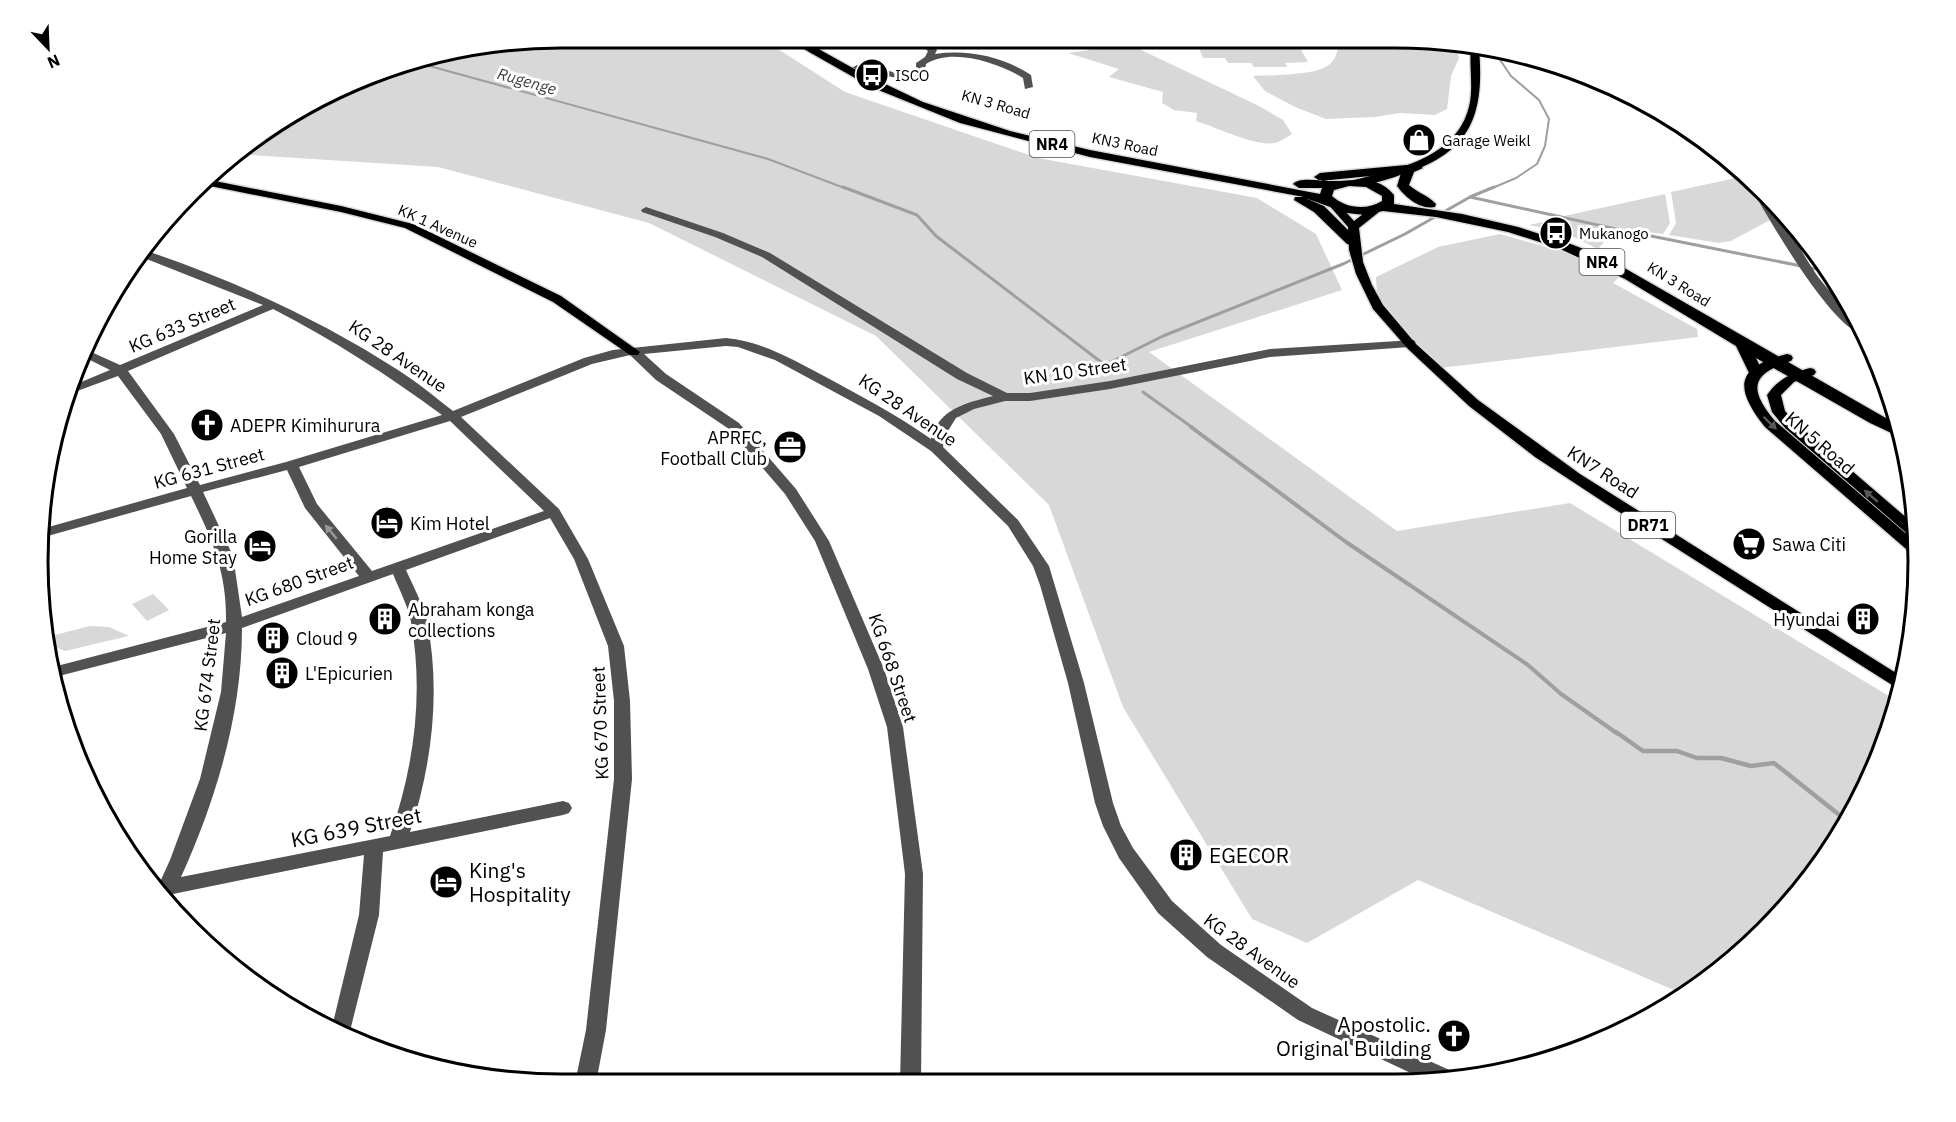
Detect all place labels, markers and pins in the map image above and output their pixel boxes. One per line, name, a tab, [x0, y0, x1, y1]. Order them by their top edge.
bus stop icon: ISCO	[854, 57, 890, 93]
place label: ISCO	[895, 66, 929, 85]
shop icon: Garage Weikl	[1401, 122, 1437, 158]
place label: Garage Weikl	[1442, 131, 1531, 150]
bus stop icon: Mukanogo	[1538, 215, 1574, 251]
place label: Mukanogo	[1579, 224, 1649, 243]
church icon: ADEPR Kimihurura	[189, 407, 225, 443]
place label: ADEPR Kimihurura	[230, 414, 381, 437]
place label: APRFC, Football Club	[660, 426, 767, 470]
office icon: APRFC, Football Club	[772, 429, 808, 465]
hotel icon: Kim Hotel	[369, 505, 405, 541]
place label: Kim Hotel	[410, 512, 490, 535]
place label: Gorilla Home Stay	[149, 525, 237, 569]
supermarket icon: Sawa Citi	[1731, 526, 1767, 562]
hotel icon: Gorilla Home Stay	[242, 528, 278, 564]
place label: Sawa Citi	[1772, 533, 1846, 556]
place label: Abraham konga collections	[408, 598, 535, 642]
building icon: Abraham konga collections	[367, 601, 403, 637]
building icon: Hyundai	[1845, 601, 1881, 637]
place label: Hyundai	[1773, 608, 1840, 631]
building icon: Cloud 9	[255, 620, 291, 656]
place label: Cloud 9	[296, 627, 358, 650]
building icon: L'Epicurien	[264, 655, 300, 691]
place label: L'Epicurien	[305, 662, 393, 685]
building icon: EGECOR	[1168, 837, 1204, 873]
place label: EGECOR	[1209, 841, 1289, 869]
place label: King's Hospitality	[469, 856, 571, 908]
hotel icon: King's Hospitality	[428, 864, 464, 900]
place label: Apostolic. Original Building	[1276, 1010, 1431, 1062]
church icon: Apostolic. Original Building	[1436, 1018, 1472, 1054]

